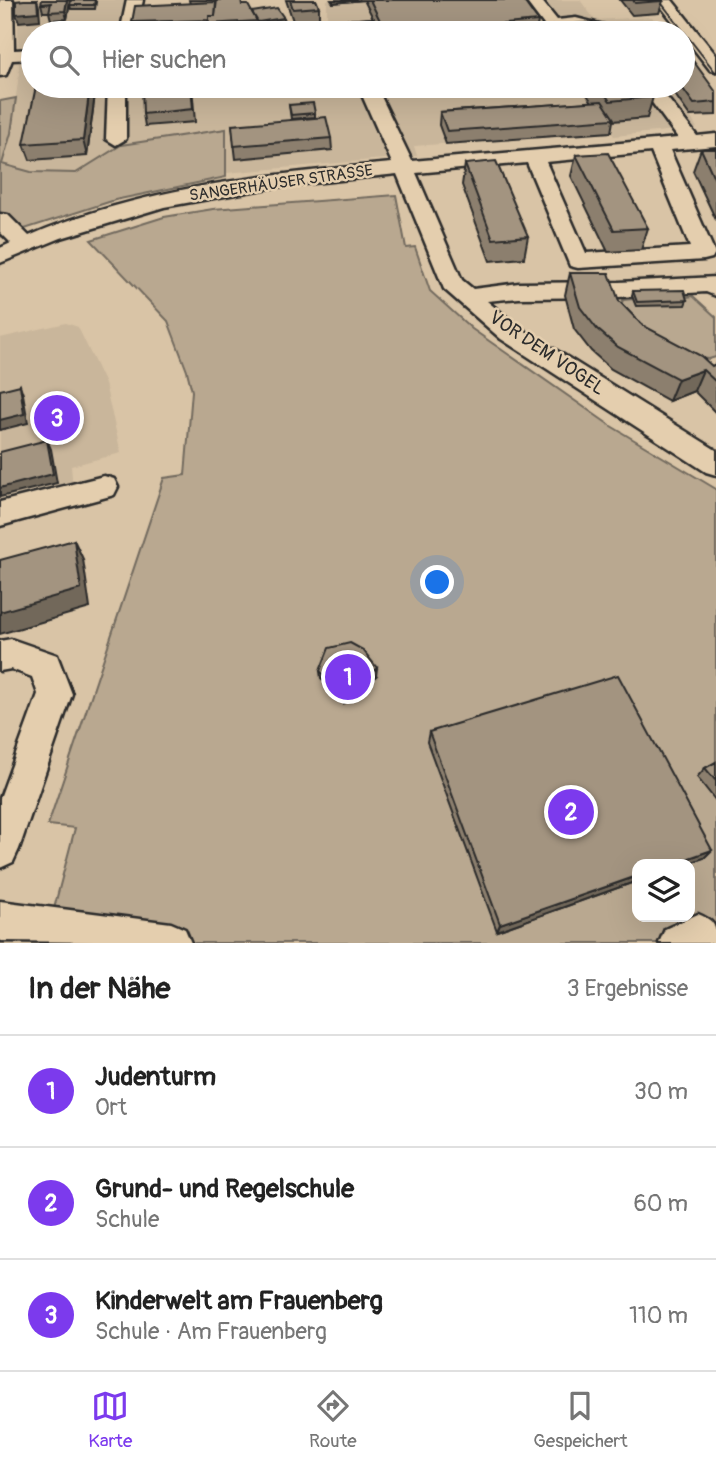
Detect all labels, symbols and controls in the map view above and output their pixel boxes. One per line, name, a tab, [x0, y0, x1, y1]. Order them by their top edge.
search box	[21, 21, 695, 98]
icon: search	[45, 41, 83, 79]
text: Hier suchen	[101, 44, 226, 76]
street label: SANGERHÄUSER STRASSE	[188, 160, 374, 206]
street label: VOR DEM VOGEL	[484, 305, 610, 401]
pin: 3	[34, 392, 80, 444]
your location	[420, 565, 454, 599]
pin: 1	[325, 651, 371, 703]
pin: 2	[548, 786, 594, 838]
map controls	[632, 859, 695, 922]
button: layers	[632, 859, 695, 922]
text: In der Nähe	[28, 970, 170, 1007]
text: 3 Ergebnisse	[567, 974, 688, 1003]
text: Judenturm	[95, 1061, 216, 1093]
text: 1	[47, 1077, 56, 1106]
text: 30 m	[634, 1077, 688, 1106]
text: Ort	[95, 1093, 127, 1122]
text: Grund- und Regelschule	[95, 1173, 354, 1205]
text: 2	[45, 1189, 57, 1218]
text: 60 m	[633, 1189, 688, 1218]
text: Schule	[95, 1205, 159, 1234]
text: Kinderwelt am Frauenberg	[95, 1285, 383, 1317]
text: 3	[45, 1301, 57, 1330]
text: 110 m	[629, 1301, 688, 1330]
text: Schule · Am Frauenberg	[95, 1317, 327, 1346]
tab: Karte	[88, 1387, 132, 1453]
tab: Route	[309, 1387, 357, 1453]
tab: Gespeichert	[533, 1387, 628, 1453]

